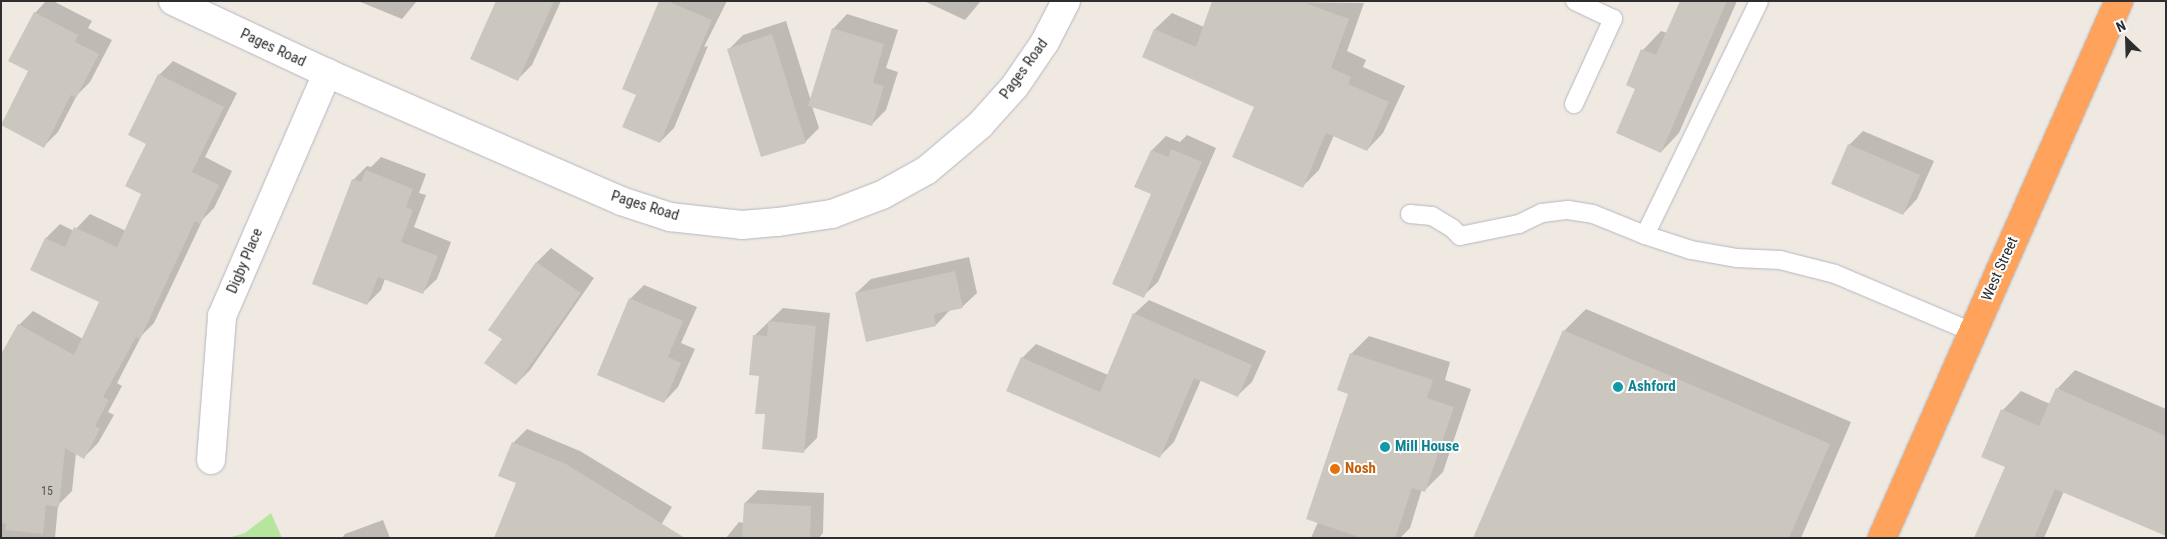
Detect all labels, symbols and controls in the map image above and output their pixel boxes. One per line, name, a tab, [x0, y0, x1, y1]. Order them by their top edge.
north arrow	[2102, 15, 2152, 65]
text: N	[2114, 17, 2128, 35]
street label: Pages Road	[237, 25, 309, 71]
street label: Pages Road	[996, 35, 1052, 103]
street label: Pages Road	[609, 187, 681, 225]
street label: Digby Place	[223, 226, 267, 296]
street label: West Street	[1978, 234, 2022, 304]
place label: Ashford	[1628, 378, 1676, 396]
marker: Ashford	[1612, 381, 1624, 393]
place label: Mill House	[1395, 438, 1459, 456]
marker: Mill House	[1379, 441, 1391, 453]
place label: Nosh	[1345, 460, 1376, 478]
marker: Nosh	[1329, 463, 1341, 475]
house number: 15	[41, 485, 53, 499]

